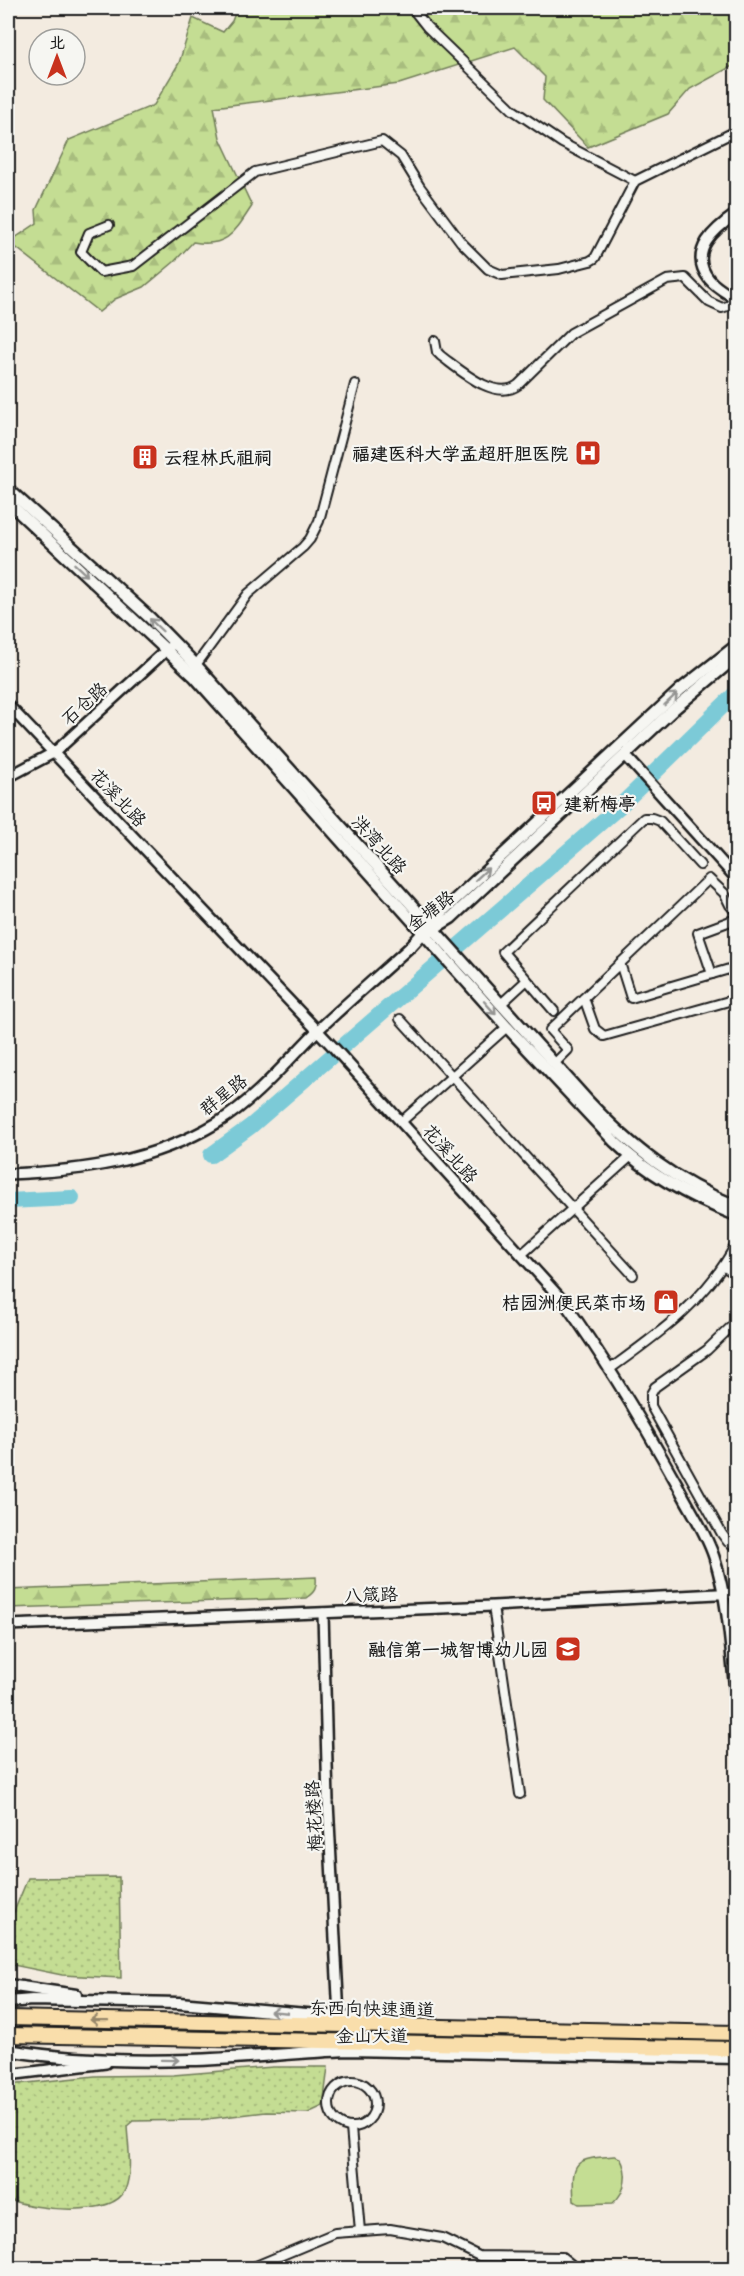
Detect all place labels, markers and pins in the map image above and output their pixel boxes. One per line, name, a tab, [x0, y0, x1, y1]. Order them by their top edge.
hospital icon: 福建医科大学孟超肝胆医院	[573, 438, 603, 468]
place label: 福建医科大学孟超肝胆医院	[352, 441, 568, 465]
building icon: 云程林氏祖祠	[130, 442, 160, 472]
place label: 云程林氏祖祠	[164, 445, 272, 469]
bus stop icon: 建新梅亭	[529, 788, 559, 818]
place label: 建新梅亭	[564, 791, 636, 815]
shop icon: 桔园洲便民菜市场	[651, 1287, 681, 1317]
place label: 桔园洲便民菜市场	[502, 1290, 646, 1314]
school or university icon: 融信第一城智博幼儿园	[553, 1634, 583, 1664]
place label: 融信第一城智博幼儿园	[368, 1637, 548, 1661]

